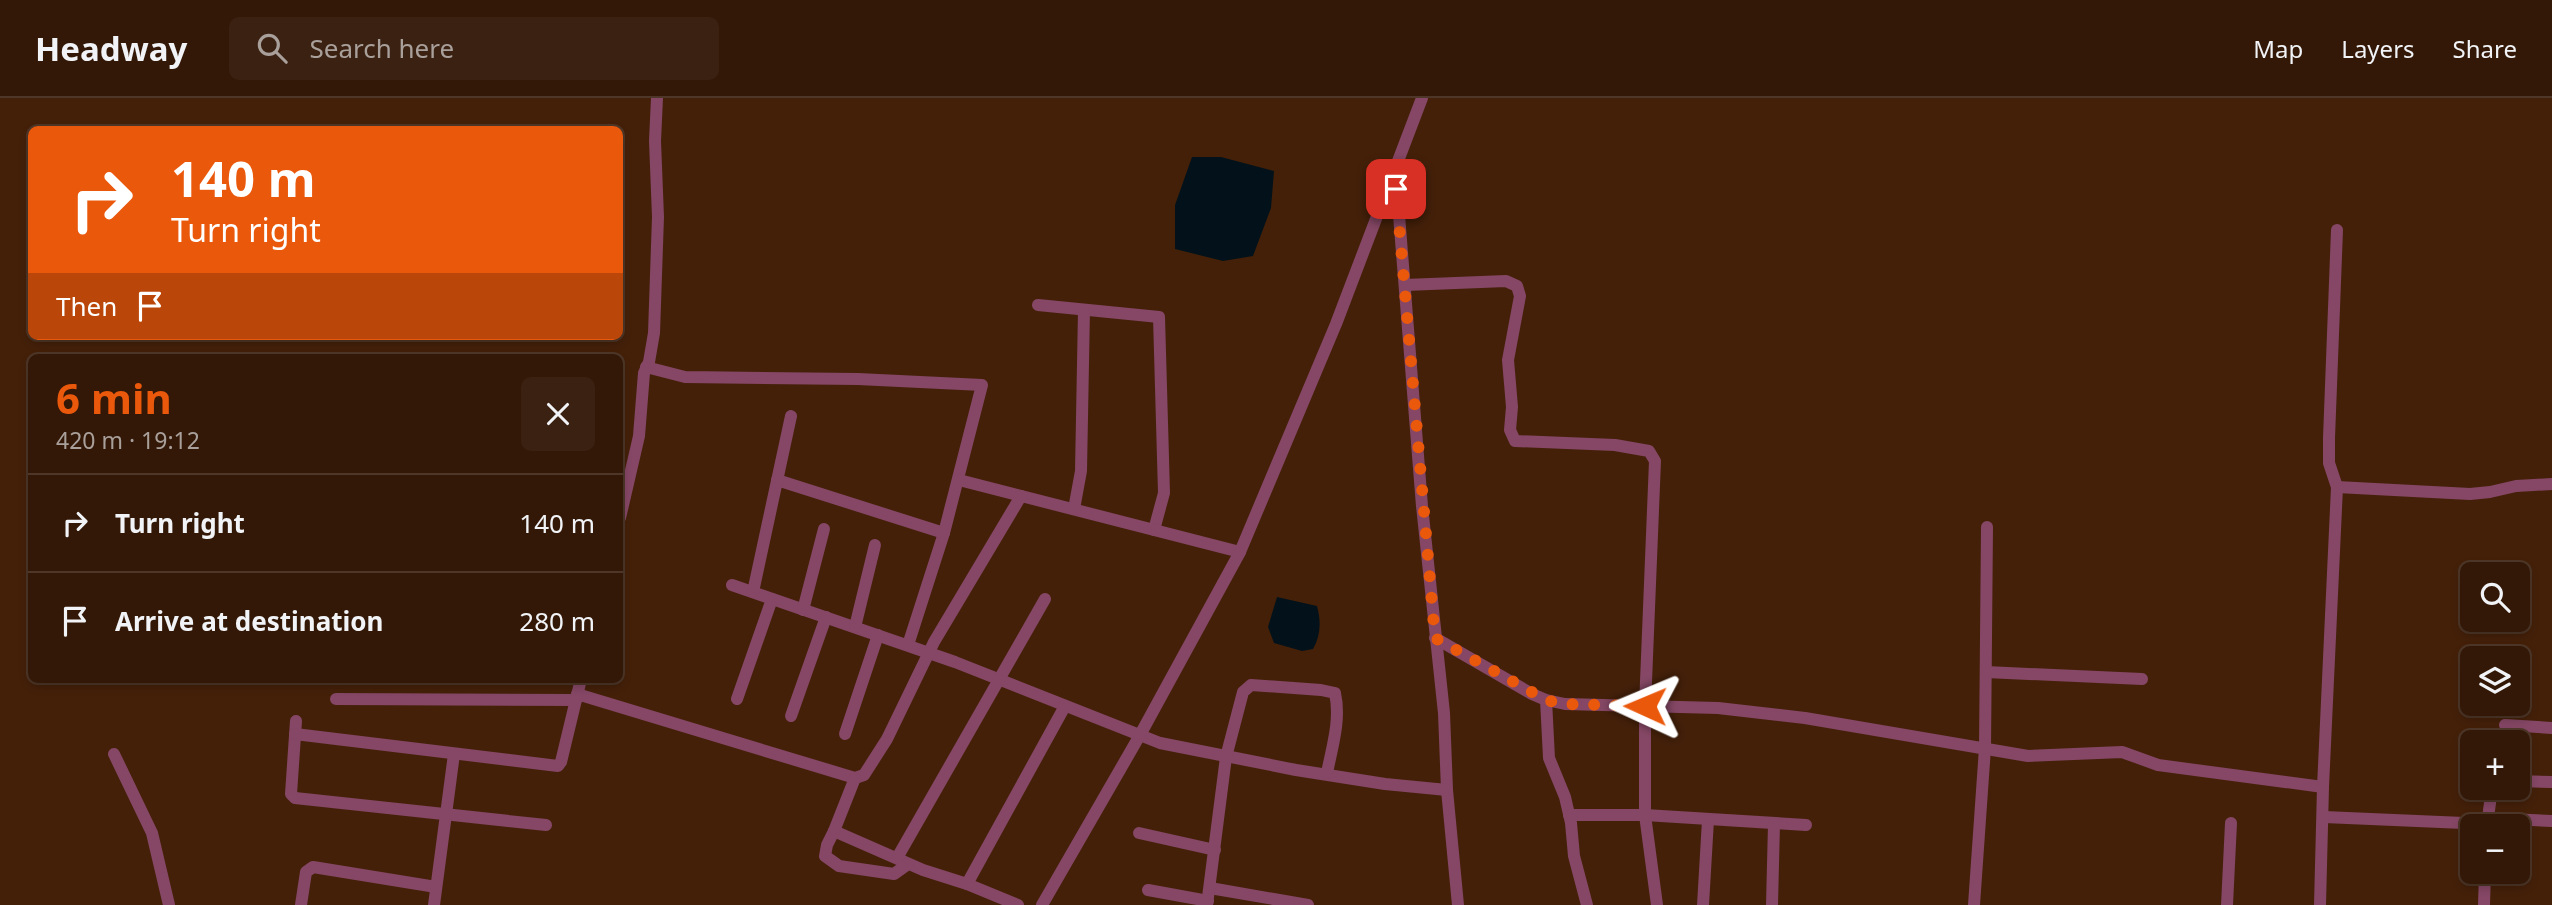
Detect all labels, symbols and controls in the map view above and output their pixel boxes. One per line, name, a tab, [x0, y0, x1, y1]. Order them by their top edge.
search box	[229, 17, 719, 80]
text: Headway	[35, 26, 187, 71]
icon: search	[253, 29, 291, 67]
text: Search here	[309, 30, 454, 66]
text: Map	[2253, 32, 2303, 65]
text: Layers	[2341, 32, 2415, 65]
text: Share	[2453, 32, 2517, 65]
text: 140 m	[171, 145, 316, 211]
icon: right	[56, 154, 147, 245]
pin	[1366, 159, 1426, 219]
icon: arrive	[1377, 170, 1415, 208]
text: Turn right	[171, 208, 321, 251]
icon: arrive	[131, 287, 169, 325]
text: Then	[56, 288, 117, 324]
text: 6 min	[56, 369, 172, 426]
button: close	[521, 377, 595, 451]
text: 420 m · 19:12	[56, 424, 200, 456]
icon: right	[56, 504, 94, 542]
text: Turn right	[115, 505, 245, 541]
text: 140 m	[519, 505, 595, 541]
map controls	[2460, 562, 2530, 884]
button: search	[2460, 562, 2530, 632]
icon: arrive	[56, 602, 94, 640]
text: Arrive at destination	[115, 603, 384, 639]
text: 280 m	[519, 603, 595, 639]
button: layers	[2460, 646, 2530, 716]
position arrow	[1608, 669, 1682, 743]
button: +	[2460, 730, 2530, 800]
button: −	[2460, 814, 2530, 884]

